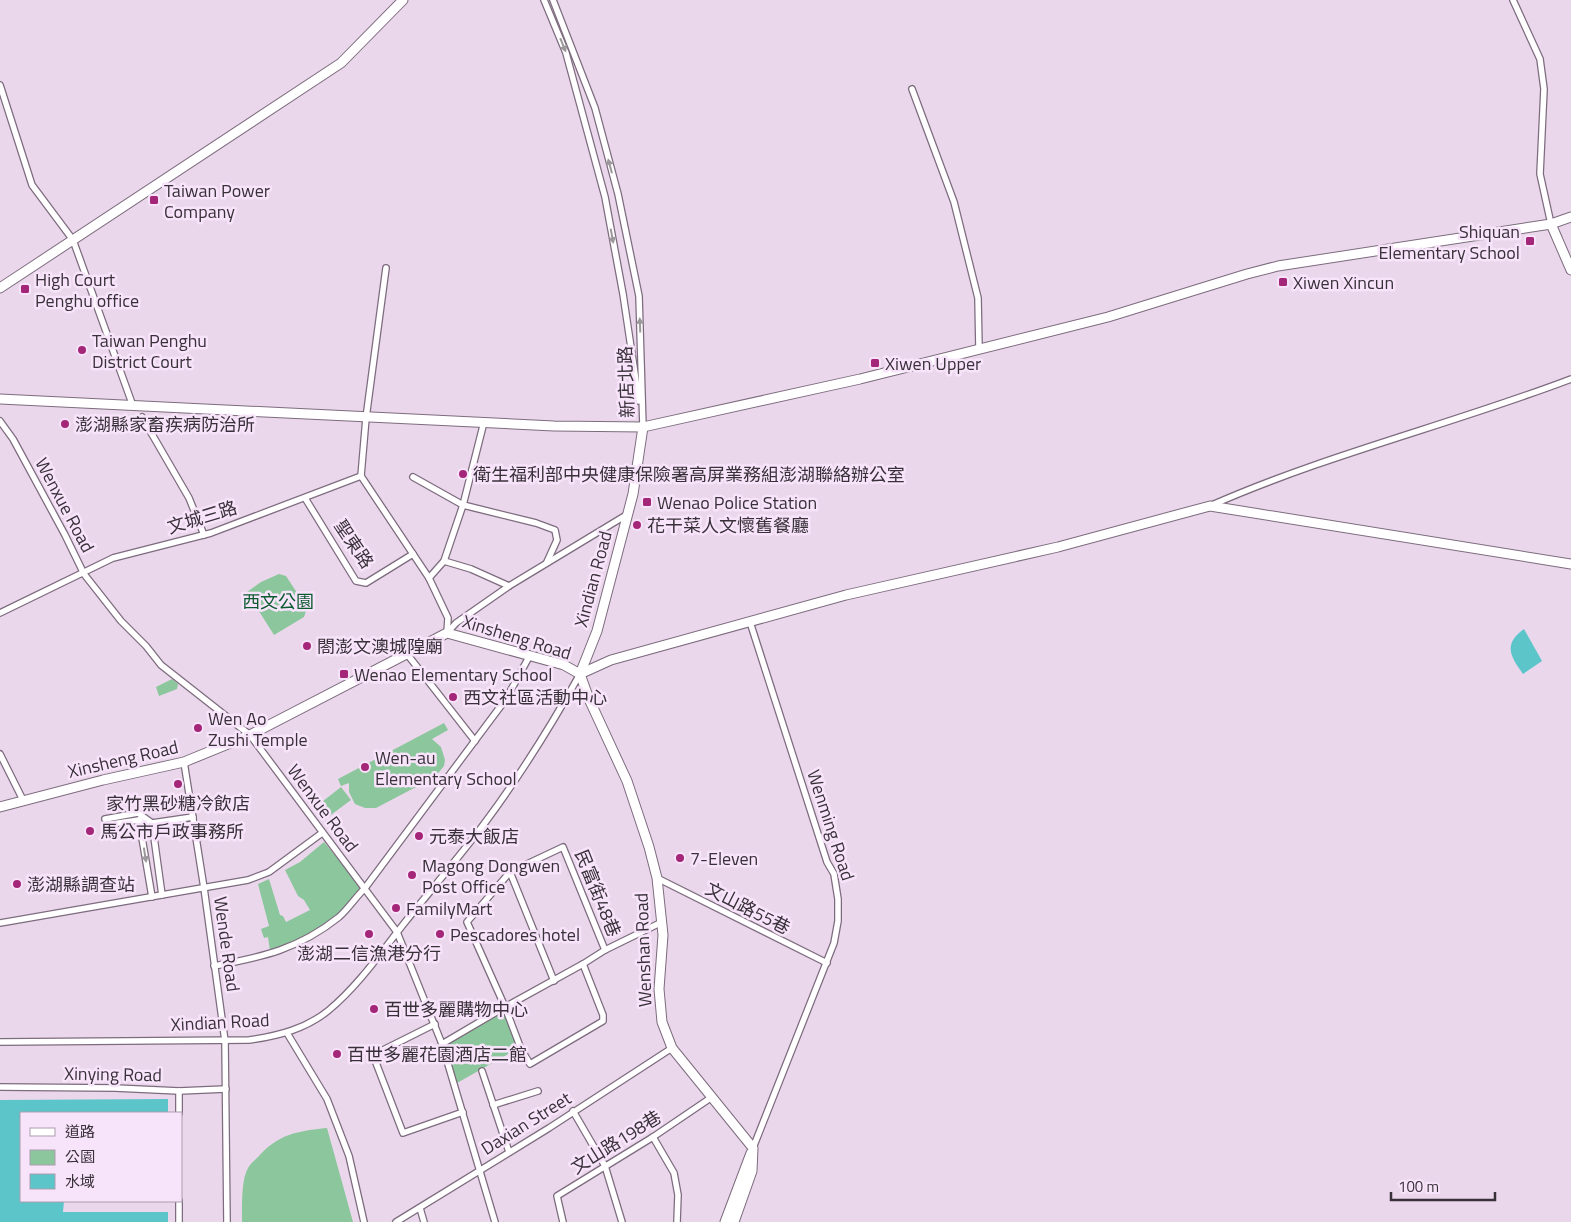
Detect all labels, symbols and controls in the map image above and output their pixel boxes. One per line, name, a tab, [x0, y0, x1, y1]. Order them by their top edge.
one-way arrow	[559, 38, 567, 52]
one-way arrow	[606, 158, 614, 173]
place label: Taiwan Power Company	[164, 177, 270, 225]
marker: Taiwan Power Company	[148, 194, 160, 206]
place label: Shiquan Elementary School	[1378, 218, 1520, 266]
one-way arrow	[609, 228, 617, 244]
marker: Shiquan Elementary School	[1524, 235, 1536, 247]
place label: High Court Penghu office	[35, 266, 139, 314]
place label: Xiwen Xincun	[1293, 269, 1394, 296]
marker: Xiwen Xincun	[1277, 276, 1289, 288]
marker: High Court Penghu office	[19, 283, 31, 295]
one-way arrow	[636, 317, 644, 333]
place label: Taiwan Penghu District Court	[92, 327, 207, 375]
marker: Taiwan Penghu District Court	[76, 344, 88, 356]
street label: 新店北路	[611, 346, 641, 418]
place label: Xiwen Upper	[885, 350, 981, 377]
marker: Xiwen Upper	[869, 357, 881, 369]
place label: 澎湖縣家畜疾病防治所	[75, 411, 255, 438]
marker: 澎湖縣家畜疾病防治所	[59, 418, 71, 430]
street label: Wenxue Road	[29, 453, 101, 557]
place label: 衛生福利部中央健康保險署高屏業務組澎湖聯絡辦公室	[473, 461, 905, 488]
marker: 衛生福利部中央健康保險署高屏業務組澎湖聯絡辦公室	[457, 468, 469, 480]
place label: Wenao Police Station	[657, 489, 817, 516]
street label: 文城三路	[164, 494, 240, 540]
marker: Wenao Police Station	[641, 496, 653, 508]
place label: 花干菜人文懷舊餐廳	[647, 512, 809, 539]
street label: 聖東路	[328, 514, 380, 574]
marker: 花干菜人文懷舊餐廳	[631, 519, 643, 531]
street label: Xindian Road	[567, 528, 619, 630]
park label: 西文公園	[242, 588, 314, 615]
street label: Xinsheng Road	[459, 608, 575, 666]
place label: 閤澎文澳城隍廟	[317, 633, 443, 660]
marker: 閤澎文澳城隍廟	[301, 640, 313, 652]
place label: Wenao Elementary School	[354, 661, 552, 688]
marker: Wenao Elementary School	[338, 668, 350, 680]
place label: 西文社區活動中心	[463, 684, 607, 711]
marker: 西文社區活動中心	[447, 691, 459, 703]
place label: Wen Ao Zushi Temple	[208, 705, 308, 753]
marker: Wen Ao Zushi Temple	[192, 722, 204, 734]
street label: Xinsheng Road	[65, 733, 181, 785]
place label: Wen-au Elementary School	[375, 744, 517, 792]
street label: Wenxue Road	[281, 758, 365, 858]
marker: Wen-au Elementary School	[359, 761, 371, 773]
street label: Wenming Road	[800, 766, 862, 884]
marker: 家竹黑砂糖冷飲店	[172, 778, 184, 790]
place label: 家竹黑砂糖冷飲店	[106, 790, 250, 817]
place label: 馬公市戶政事務所	[100, 818, 244, 845]
place label: 元泰大飯店	[429, 823, 519, 850]
marker: 馬公市戶政事務所	[84, 825, 96, 837]
marker: 元泰大飯店	[413, 830, 425, 842]
street label: 民富街48巷	[568, 845, 628, 941]
place label: 7-Eleven	[690, 845, 758, 872]
one-way arrow	[142, 847, 150, 863]
place label: Magong Dongwen Post Office	[422, 852, 560, 900]
marker: 7-Eleven	[674, 852, 686, 864]
marker: Magong Dongwen Post Office	[406, 869, 418, 881]
place label: 澎湖縣調查站	[27, 871, 135, 898]
street label: 文山路55巷	[701, 875, 795, 941]
marker: 澎湖縣調查站	[11, 878, 23, 890]
street label: Wenshan Road	[628, 893, 658, 1007]
street label: Wende Road	[207, 895, 247, 993]
place label: FamilyMart	[406, 895, 493, 922]
marker: FamilyMart	[390, 902, 402, 914]
place label: Pescadores hotel	[450, 921, 580, 948]
marker: 澎湖二信漁港分行	[363, 928, 375, 940]
marker: Pescadores hotel	[434, 928, 446, 940]
place label: 澎湖二信漁港分行	[297, 940, 441, 967]
place label: 百世多麗購物中心	[384, 996, 528, 1023]
marker: 百世多麗購物中心	[368, 1003, 380, 1015]
street label: Xindian Road	[170, 1006, 270, 1038]
place label: 百世多麗花園酒店二館	[347, 1041, 527, 1068]
marker: 百世多麗花園酒店二館	[331, 1048, 343, 1060]
street label: Xinying Road	[64, 1060, 162, 1088]
street label: Daxian Street	[476, 1084, 577, 1161]
street label: 文山路198巷	[565, 1103, 667, 1181]
legend	[20, 1112, 182, 1202]
text: 道路	[65, 1120, 95, 1143]
text: 公園	[65, 1145, 95, 1168]
text: 水域	[65, 1170, 95, 1193]
scale bar	[1391, 1170, 1495, 1202]
text: 100 m	[1398, 1175, 1439, 1198]

